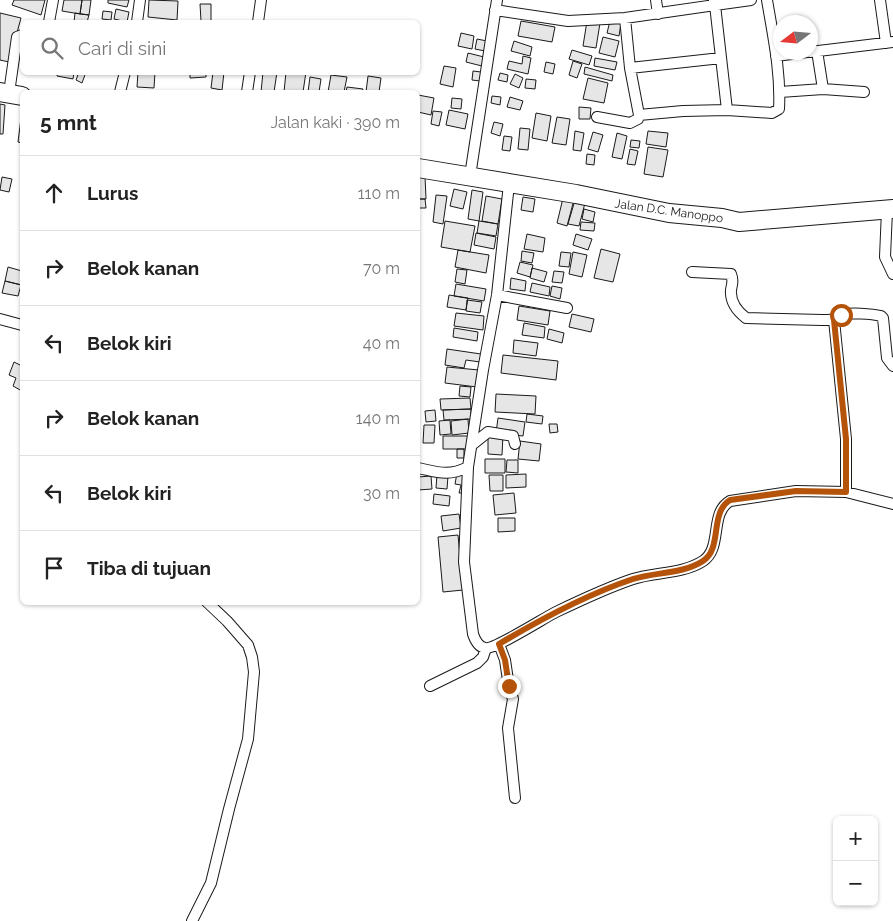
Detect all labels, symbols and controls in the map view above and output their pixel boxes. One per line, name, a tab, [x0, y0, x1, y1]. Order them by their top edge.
north arrow	[773, 15, 818, 60]
search box	[20, 20, 420, 75]
icon: search	[38, 34, 66, 62]
text: Cari di sini	[78, 37, 166, 59]
text: 5 mnt	[40, 110, 97, 135]
text: Jalan kaki · 390 m	[270, 113, 400, 132]
icon: ahead	[40, 179, 68, 207]
text: Lurus	[87, 182, 138, 204]
text: 110 m	[358, 184, 400, 203]
street label: Jalan D.C. Manoppo	[614, 196, 724, 226]
icon: right	[40, 254, 68, 282]
text: Belok kanan	[87, 257, 199, 279]
text: 70 m	[363, 259, 400, 278]
route start	[830, 304, 853, 327]
icon: left	[40, 329, 68, 357]
text: Belok kiri	[87, 332, 172, 354]
text: 40 m	[363, 334, 400, 353]
icon: right	[40, 404, 68, 432]
text: Belok kanan	[87, 407, 199, 429]
text: 140 m	[356, 409, 400, 428]
icon: left	[40, 479, 68, 507]
text: Belok kiri	[87, 482, 172, 504]
text: 30 m	[363, 484, 400, 503]
icon: arrive	[40, 554, 68, 582]
text: Tiba di tujuan	[87, 557, 211, 579]
route end	[498, 675, 521, 698]
map controls	[833, 816, 878, 906]
button: +	[833, 816, 878, 861]
button: −	[833, 861, 878, 906]

